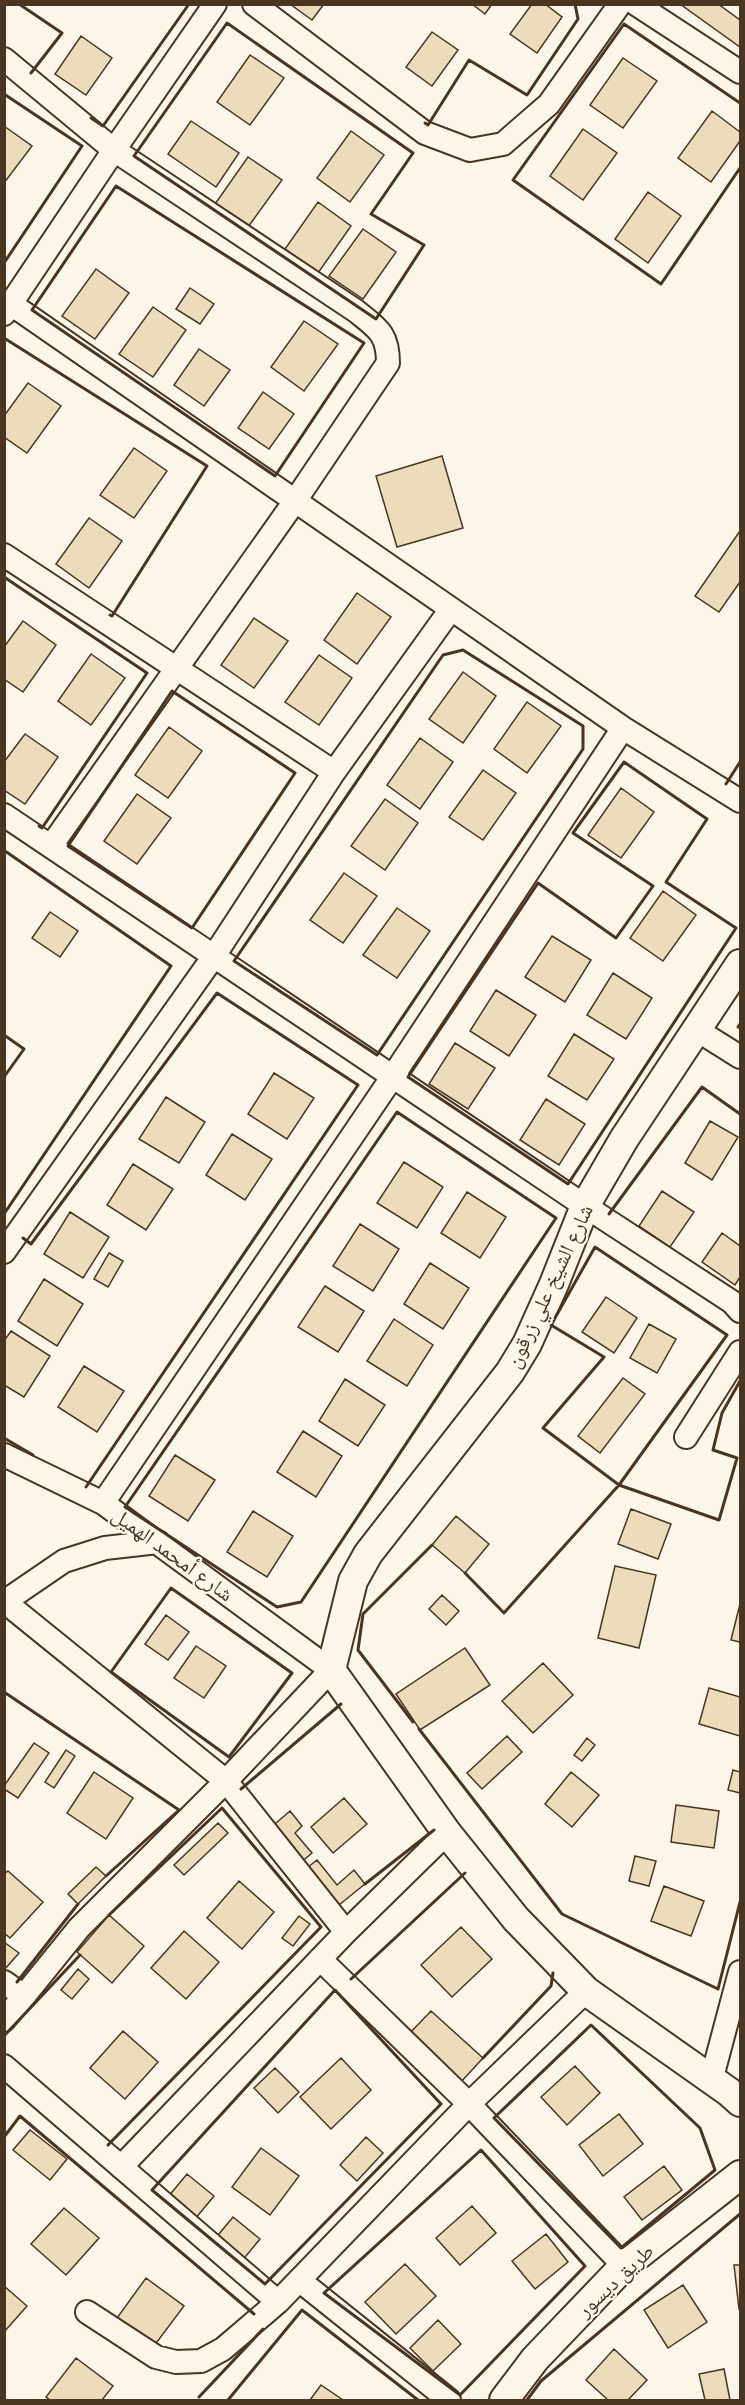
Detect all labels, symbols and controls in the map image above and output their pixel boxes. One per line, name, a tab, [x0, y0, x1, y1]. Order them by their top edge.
street label: شارع الشيخ علي زرقون	[500, 1200, 602, 1374]
street label: شارع أمحمد الهميل	[107, 1502, 238, 1607]
street label: طريق ديسور	[571, 2238, 659, 2323]

